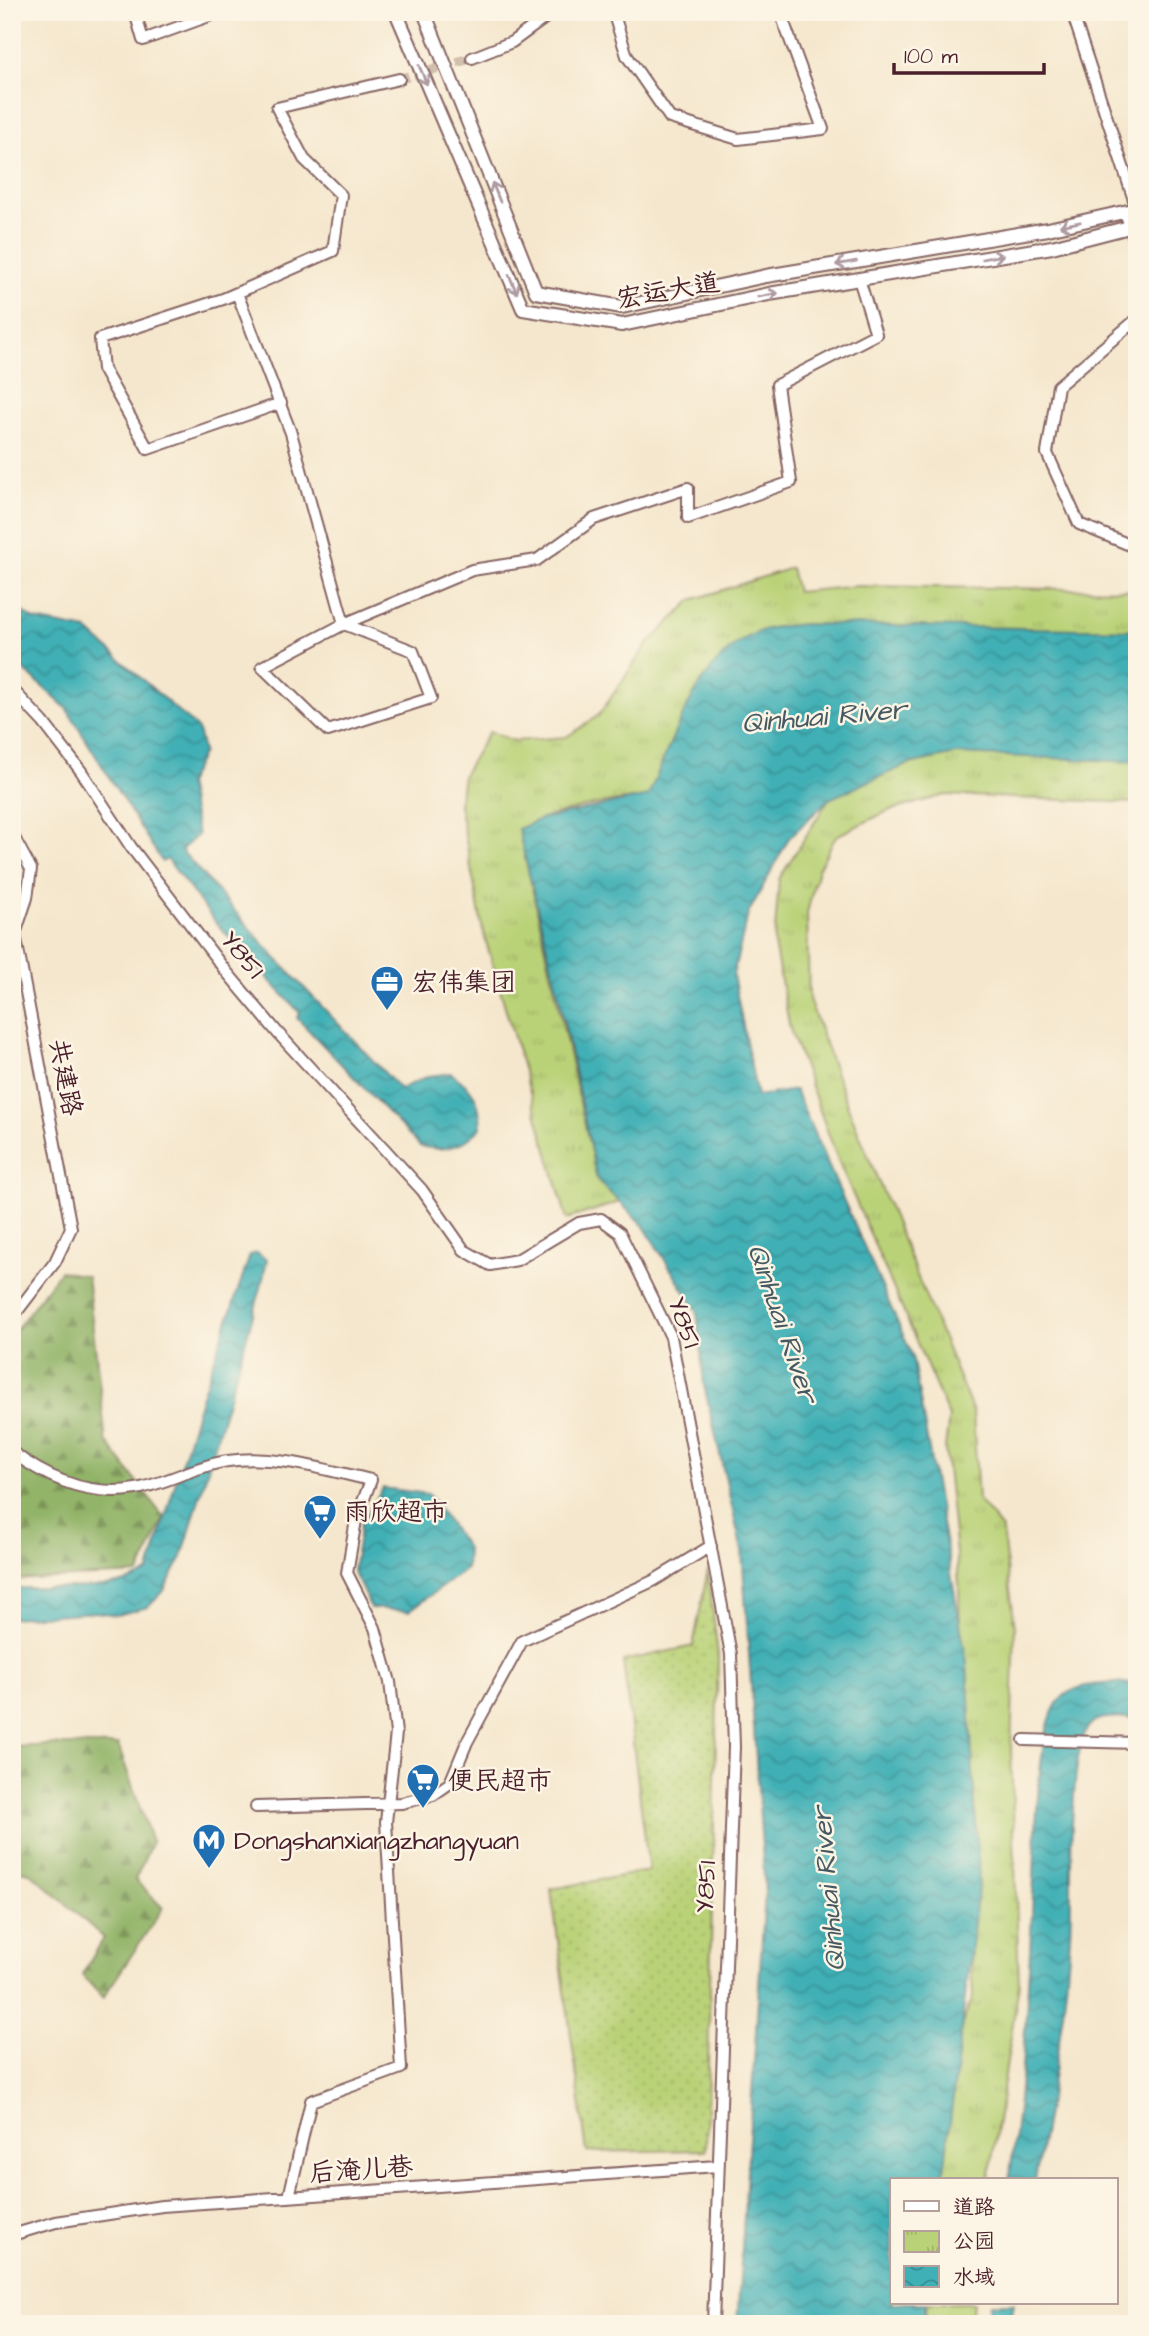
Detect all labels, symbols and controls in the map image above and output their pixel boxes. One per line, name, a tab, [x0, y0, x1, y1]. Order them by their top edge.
scale bar	[894, 32, 1044, 76]
text: 100 m	[904, 42, 959, 71]
one-way arrow	[417, 64, 430, 85]
one-way arrow	[489, 181, 502, 203]
one-way arrow	[1059, 217, 1082, 231]
one-way arrow	[981, 250, 1004, 263]
one-way arrow	[835, 257, 858, 270]
street label: 宏运大道	[614, 264, 723, 318]
one-way arrow	[507, 273, 520, 294]
one-way arrow	[756, 287, 779, 301]
water label: Qinhuai River	[740, 690, 911, 743]
street label: Y851	[212, 923, 273, 986]
office icon: 宏伟集团	[368, 963, 406, 1012]
place label: 宏伟集团	[412, 965, 516, 1001]
street label: 共建路	[40, 1035, 90, 1119]
water label: Qinhuai River	[737, 1239, 829, 1410]
street label: Y851	[658, 1292, 710, 1353]
supermarket icon: 雨欣超市	[301, 1492, 339, 1541]
place label: 雨欣超市	[344, 1494, 448, 1530]
supermarket icon: 便民超市	[404, 1761, 442, 1810]
place label: 便民超市	[448, 1763, 552, 1799]
water label: Qinhuai River	[802, 1802, 855, 1973]
metro station icon: Dongshanxiangzhangyuan	[190, 1821, 228, 1870]
place label: Dongshanxiangzhangyuan	[234, 1823, 519, 1861]
street label: Y851	[687, 1860, 725, 1914]
street label: 后淹儿巷	[308, 2148, 414, 2192]
legend	[890, 2178, 1118, 2304]
text: 道路	[953, 2193, 995, 2222]
text: 公园	[953, 2227, 995, 2256]
text: 水域	[953, 2263, 995, 2292]

